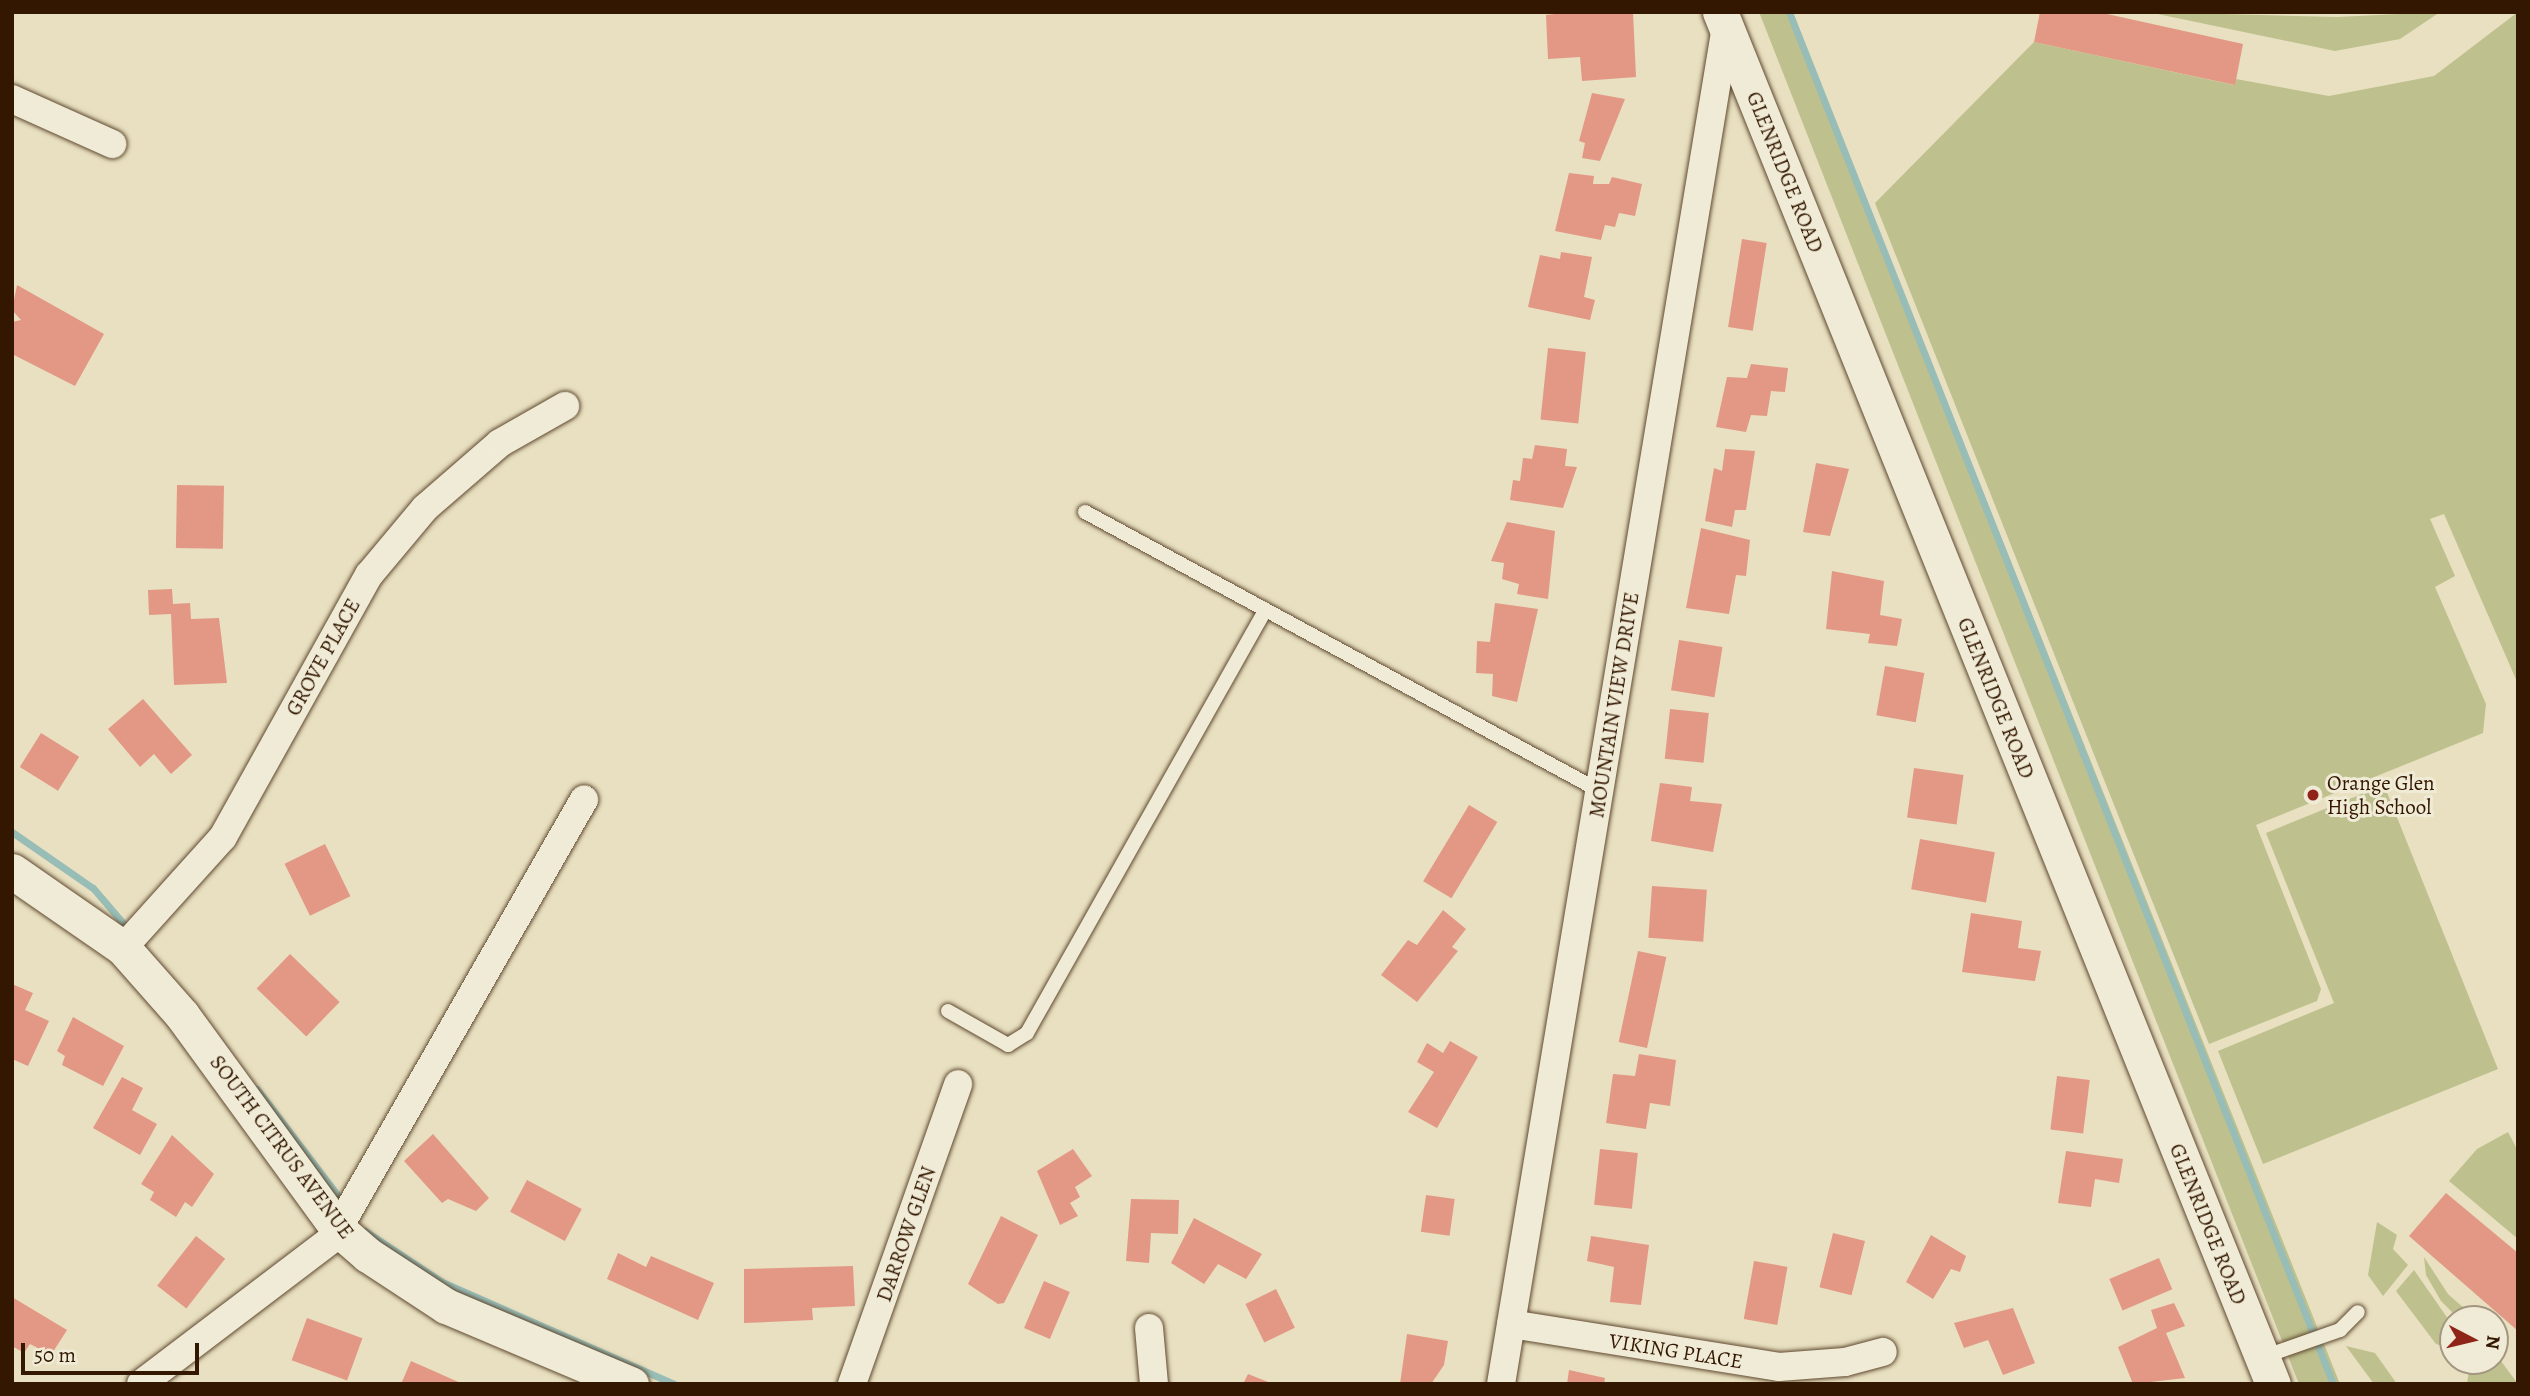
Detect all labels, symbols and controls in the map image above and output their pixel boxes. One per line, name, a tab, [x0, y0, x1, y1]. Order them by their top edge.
street label: GLENRIDGE ROAD	[1741, 88, 1829, 256]
street label: MOUNTAIN VIEW DRIVE	[1584, 590, 1644, 820]
street label: GROVE PLACE	[280, 594, 366, 720]
street label: GLENRIDGE ROAD	[1952, 614, 2040, 782]
place label: Orange Glen High School	[2327, 770, 2435, 820]
marker: Orange Glen High School	[2305, 787, 2321, 803]
street label: SOUTH CITRUS AVENUE	[205, 1050, 359, 1244]
street label: GLENRIDGE ROAD	[2164, 1140, 2252, 1308]
street label: DARROW GLEN	[871, 1163, 941, 1305]
north arrow	[2439, 1305, 2509, 1375]
street label: VIKING PLACE	[1607, 1328, 1745, 1374]
scale bar	[24, 1330, 203, 1374]
text: N	[2479, 1334, 2507, 1351]
text: 50 m	[34, 1341, 76, 1369]

